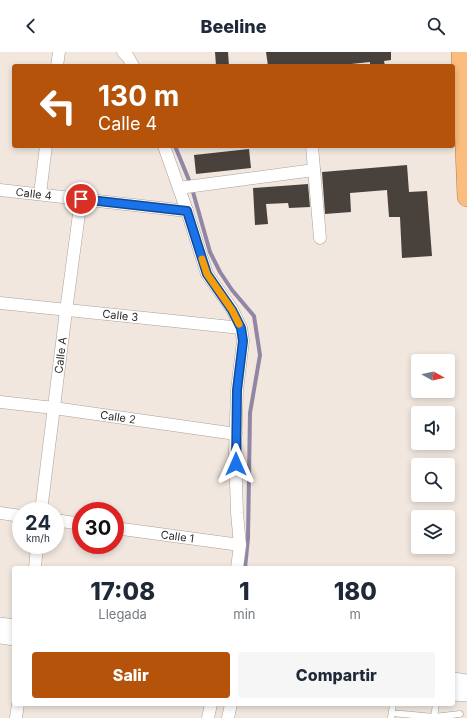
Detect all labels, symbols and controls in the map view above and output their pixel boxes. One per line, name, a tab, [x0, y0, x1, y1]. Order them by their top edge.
icon: back	[20, 15, 42, 37]
icon: search	[425, 15, 447, 37]
text: Beeline	[200, 16, 267, 37]
text: 130 m	[98, 79, 179, 113]
icon: left	[32, 80, 84, 132]
text: Calle 4	[98, 113, 157, 134]
pin	[64, 182, 98, 216]
street label: Calle 4	[15, 185, 53, 203]
icon: arrive	[70, 188, 92, 210]
street label: Calle 3	[102, 307, 139, 324]
street label: Calle A	[51, 336, 70, 374]
north arrow	[411, 354, 455, 398]
map controls	[411, 354, 455, 554]
button: sound	[411, 406, 455, 450]
street label: Calle 2	[99, 408, 137, 427]
position arrow	[215, 443, 257, 485]
button: search	[411, 458, 455, 502]
speed limit sign: 30	[72, 502, 124, 554]
button: layers	[411, 510, 455, 554]
text: 24	[25, 511, 51, 535]
street label: Calle 1	[160, 527, 195, 546]
text: km/h	[26, 532, 50, 544]
text: 17:08	[90, 577, 155, 606]
text: 1	[239, 577, 250, 606]
text: 180	[334, 577, 377, 606]
text: Llegada	[98, 606, 147, 622]
text: min	[233, 606, 255, 622]
text: m	[350, 606, 361, 622]
button: Salir	[32, 652, 230, 698]
button: Compartir	[238, 652, 435, 698]

